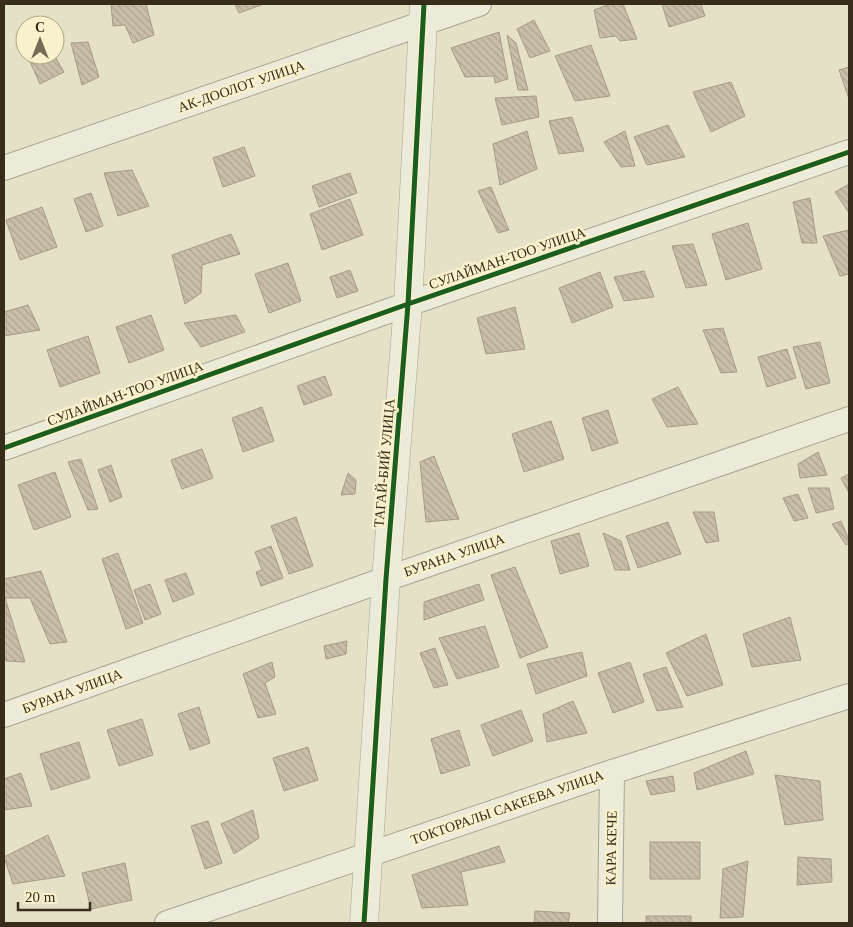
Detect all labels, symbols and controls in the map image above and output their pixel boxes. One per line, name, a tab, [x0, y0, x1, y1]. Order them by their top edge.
north arrow	[15, 15, 65, 65]
text: С	[35, 20, 45, 35]
street label: АК-ДООЛОТ УЛИЦА	[176, 57, 307, 115]
street label: СУЛАЙМАН-ТОО УЛИЦА	[426, 223, 588, 292]
street label: СУЛАЙМАН-ТОО УЛИЦА	[45, 357, 206, 429]
street label: ТАГАЙ-БИЙ УЛИЦА	[370, 397, 398, 528]
street label: БУРАНА УЛИЦА	[402, 531, 507, 580]
street label: БУРАНА УЛИЦА	[20, 666, 125, 717]
street label: ТОКТОРАЛЫ САКЕЕВА УЛИЦА	[409, 767, 606, 848]
street label: КАРА КЕЧЕ	[603, 811, 620, 885]
scale bar	[18, 880, 90, 912]
text: 20 m	[25, 889, 56, 905]

